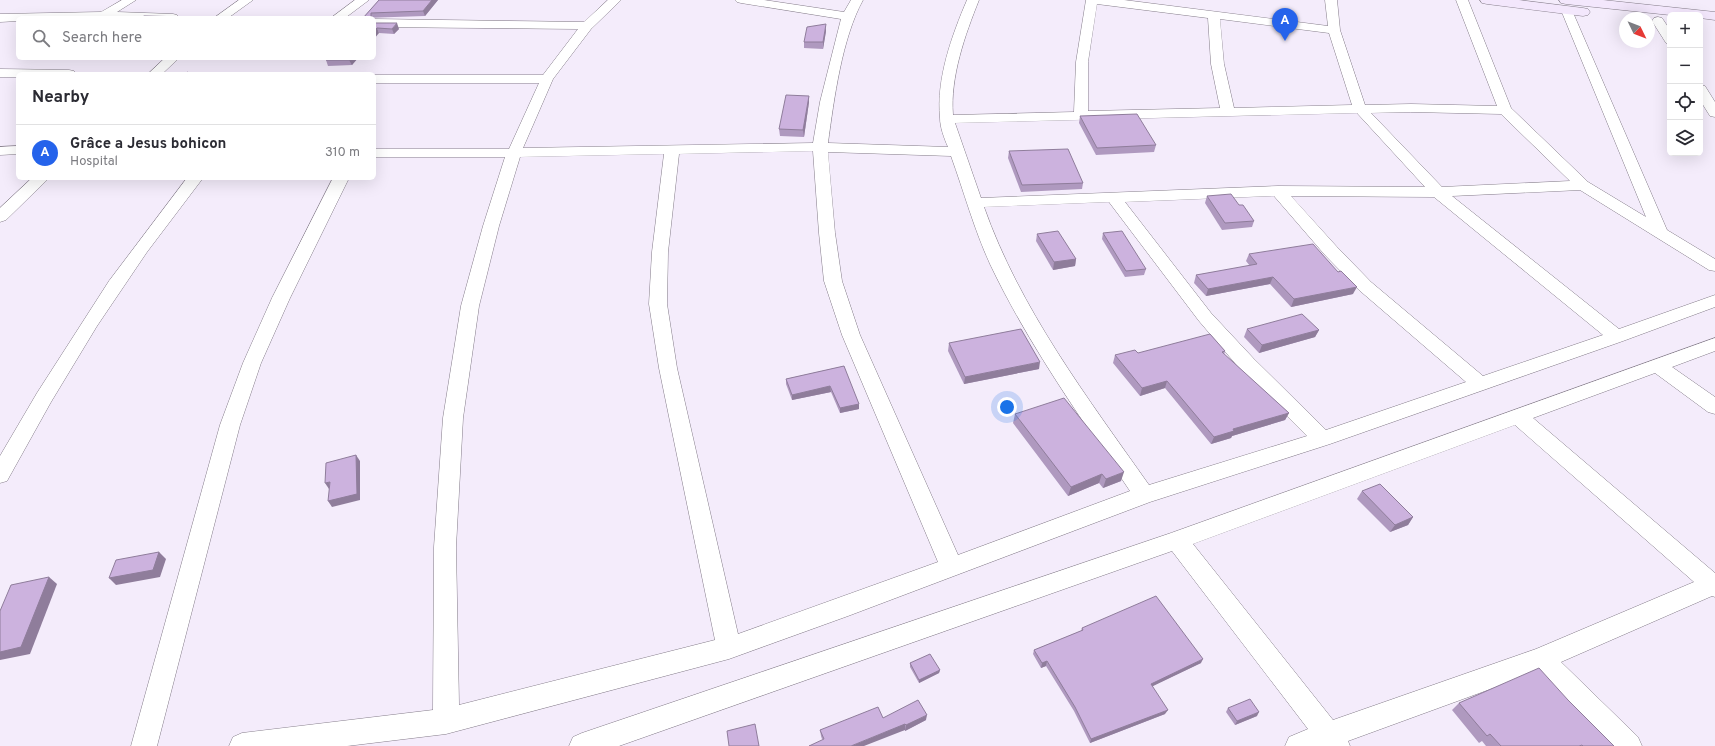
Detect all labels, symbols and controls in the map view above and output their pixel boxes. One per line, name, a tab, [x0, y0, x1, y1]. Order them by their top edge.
pin: A	[1272, 8, 1298, 41]
north arrow	[1619, 12, 1655, 48]
map controls	[1667, 12, 1703, 156]
button: +	[1667, 12, 1703, 48]
search box	[16, 16, 376, 60]
icon: search	[30, 27, 52, 49]
text: Search here	[62, 29, 142, 48]
button: −	[1667, 48, 1703, 84]
button: locate	[1667, 84, 1703, 120]
text: Nearby	[32, 87, 89, 109]
button: layers	[1667, 120, 1703, 156]
text: Grâce a Jesus bohicon	[70, 135, 227, 154]
text: A	[40, 145, 50, 161]
text: 310 m	[325, 145, 360, 161]
text: Hospital	[70, 154, 118, 170]
your location	[997, 397, 1017, 417]

